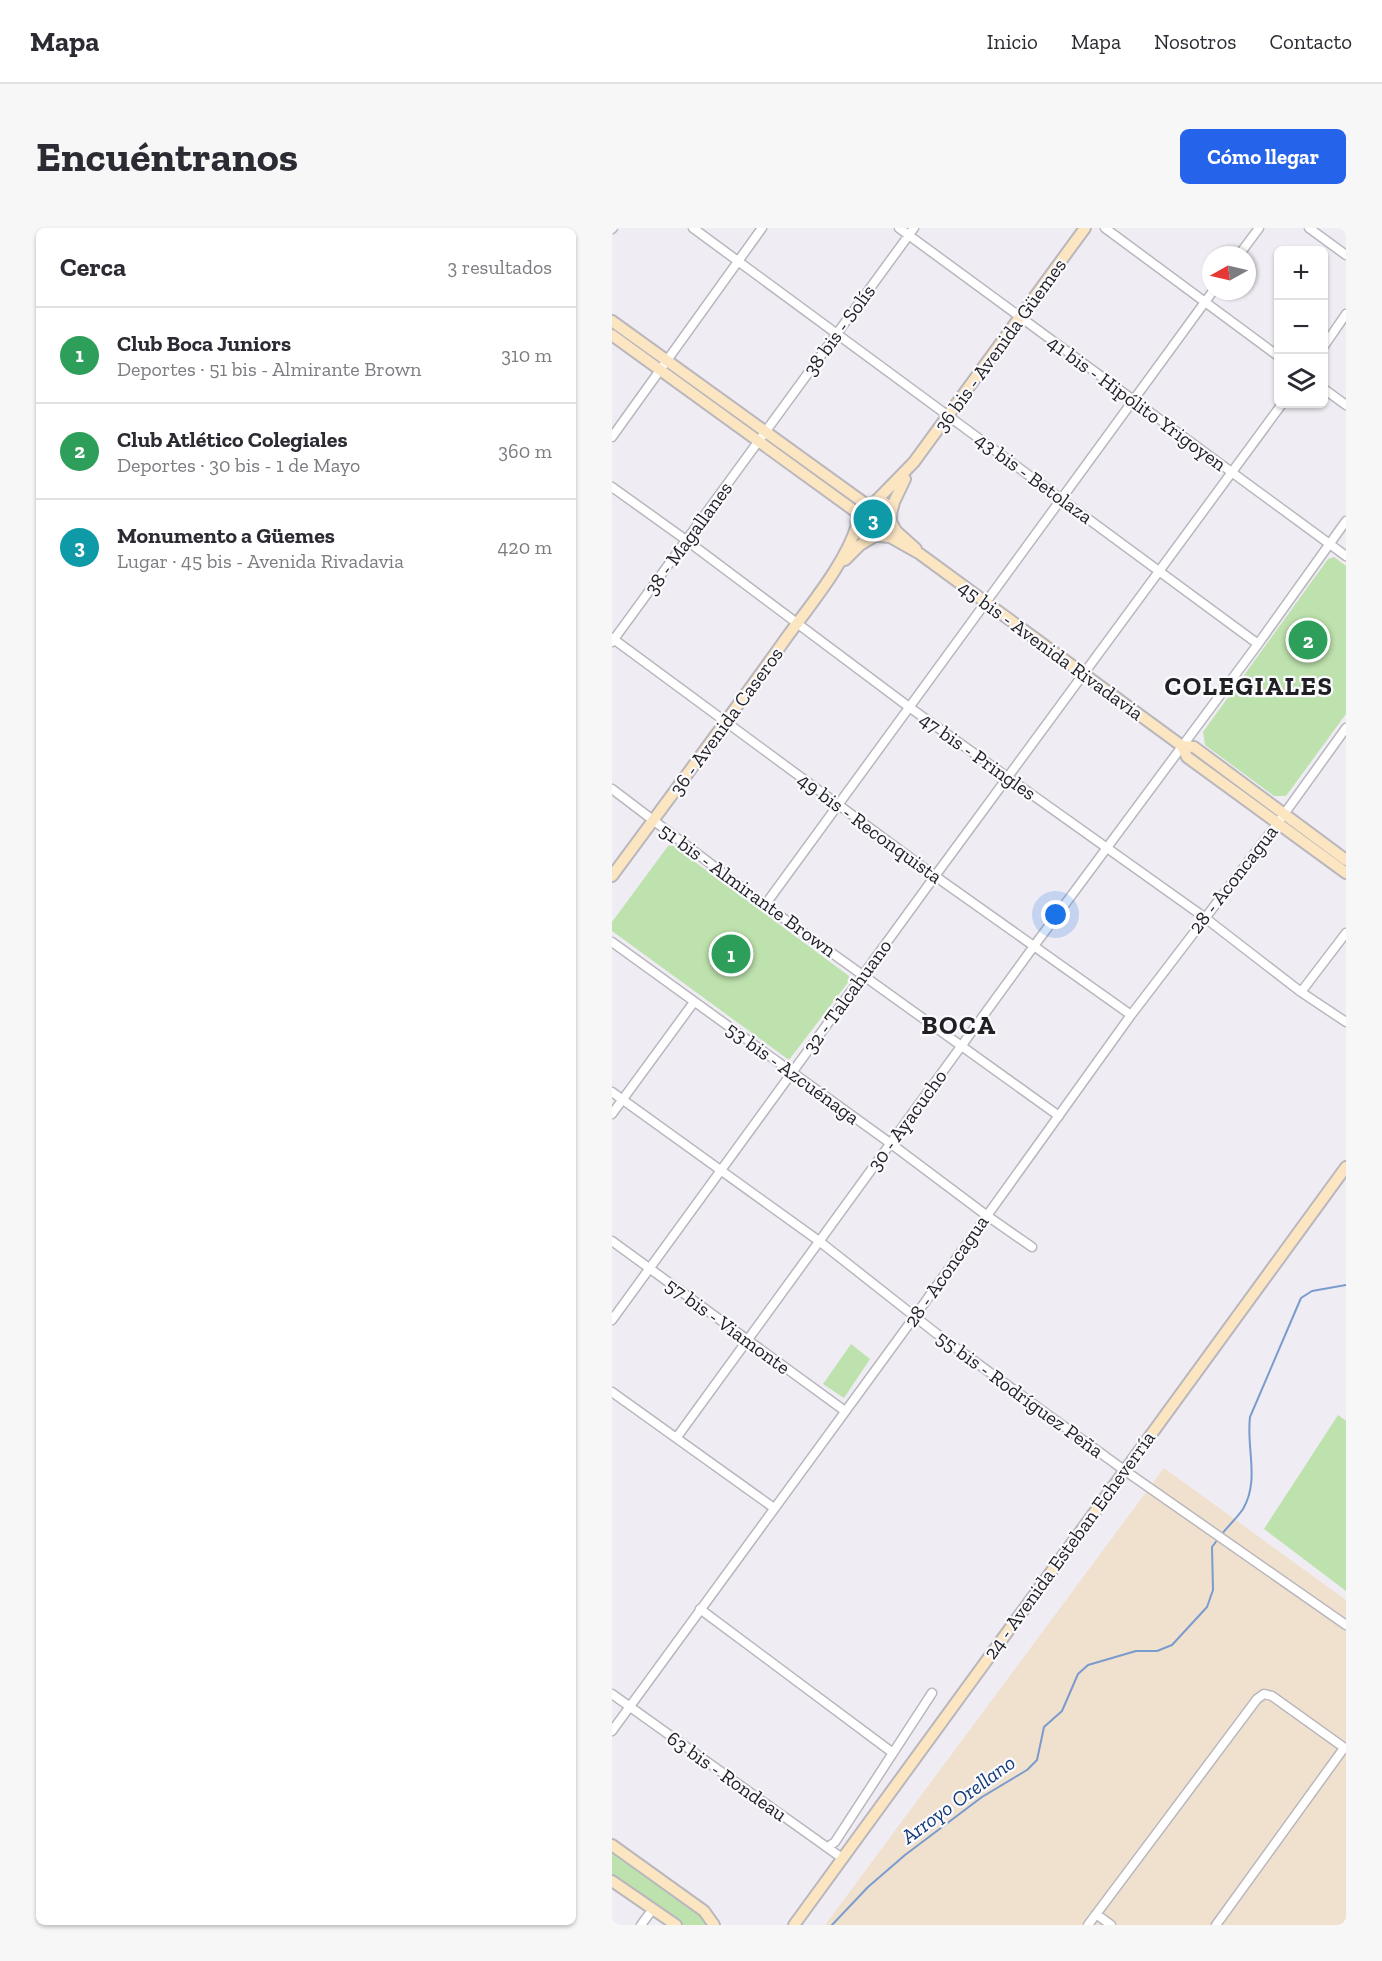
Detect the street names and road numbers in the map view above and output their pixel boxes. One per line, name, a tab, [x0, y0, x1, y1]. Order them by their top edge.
street label: 36 bis - Avenida Güemes	[929, 253, 1071, 437]
street label: 38 bis - Solís	[798, 280, 880, 380]
street label: 41 bis - Hipólito Yrigoyen	[1043, 330, 1232, 476]
street label: 43 bis - Betolaza	[971, 427, 1098, 529]
street label: 38 - Magallanes	[639, 477, 737, 599]
street label: 45 bis - Avenida Rivadavia	[954, 575, 1148, 725]
street label: 36 - Avenida Caseros	[664, 642, 788, 800]
street label: 47 bis - Pringles	[915, 707, 1041, 805]
street label: 49 bis - Reconquista	[793, 767, 947, 889]
street label: 51 bis - Almirante Brown	[655, 818, 841, 962]
street label: 28 - Aconcagua	[1183, 820, 1283, 938]
street label: 32 - Talcahuano	[798, 934, 896, 1058]
street label: 53 bis - Azcuénaga	[722, 1017, 865, 1130]
street label: 30 - Ayacucho	[862, 1064, 952, 1176]
street label: 28 - Aconcagua	[899, 1210, 994, 1331]
street label: 57 bis - Viamonte	[661, 1273, 795, 1379]
street label: 55 bis - Rodríguez Peña	[932, 1325, 1108, 1463]
street label: 24 - Avenida Esteban Echeverría	[978, 1426, 1160, 1664]
street label: 63 bis - Rondeau	[662, 1726, 792, 1826]

